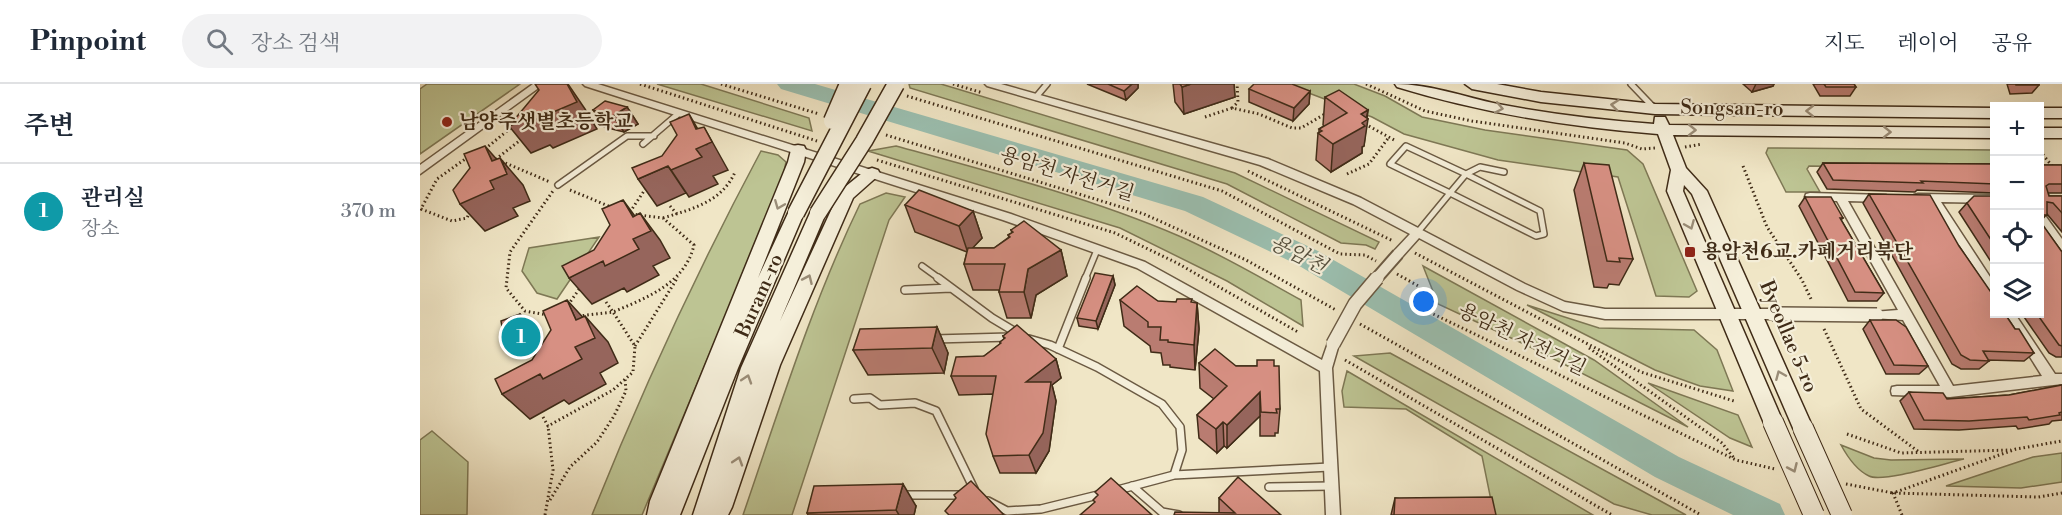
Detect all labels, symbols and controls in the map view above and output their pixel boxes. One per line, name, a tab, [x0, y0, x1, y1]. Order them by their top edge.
search box	[182, 14, 602, 68]
text: Pinpoint	[30, 24, 146, 59]
icon: search	[203, 25, 236, 58]
text: 장소 검색	[251, 30, 340, 57]
text: 지도	[1824, 31, 1865, 57]
text: 레이어	[1898, 31, 1958, 57]
text: 공유	[1991, 31, 2032, 57]
street label: Songsan-ro	[1680, 96, 1784, 122]
one-way arrow	[1611, 99, 1620, 112]
one-way arrow	[1494, 101, 1504, 114]
map controls	[1990, 102, 2044, 318]
button: +	[1990, 102, 2044, 156]
one-way arrow	[1806, 105, 1815, 117]
text: 주변	[24, 110, 74, 142]
place label: 남양주샛별초등학교	[459, 110, 634, 135]
marker: 남양주샛별초등학교	[440, 115, 454, 129]
one-way arrow	[1688, 124, 1697, 136]
one-way arrow	[1883, 126, 1892, 138]
street label: 용암천 자전거길	[997, 143, 1137, 207]
button: −	[1990, 156, 2044, 210]
text: 관리실	[81, 185, 145, 212]
text: 1	[39, 199, 48, 224]
text: 370 m	[341, 199, 396, 224]
one-way arrow	[773, 199, 786, 210]
button: locate	[1990, 210, 2044, 264]
text: 장소	[81, 217, 120, 242]
one-way arrow	[1683, 219, 1695, 230]
water label: 용암천	[1265, 230, 1333, 281]
place label: 용암천6교.카페거리북단	[1702, 240, 1914, 265]
marker: 용암천6교.카페거리북단	[1683, 245, 1697, 259]
street label: Buram-ro	[730, 250, 790, 343]
button: layers	[1990, 264, 2044, 318]
one-way arrow	[801, 274, 813, 285]
street label: Byeollae 5-ro	[1753, 276, 1823, 397]
your location	[1409, 287, 1438, 316]
street label: 용암천 자전거길	[1454, 298, 1590, 382]
pin: 1	[502, 314, 540, 360]
one-way arrow	[1775, 370, 1787, 381]
one-way arrow	[740, 374, 752, 385]
one-way arrow	[730, 456, 743, 467]
one-way arrow	[1786, 462, 1798, 473]

